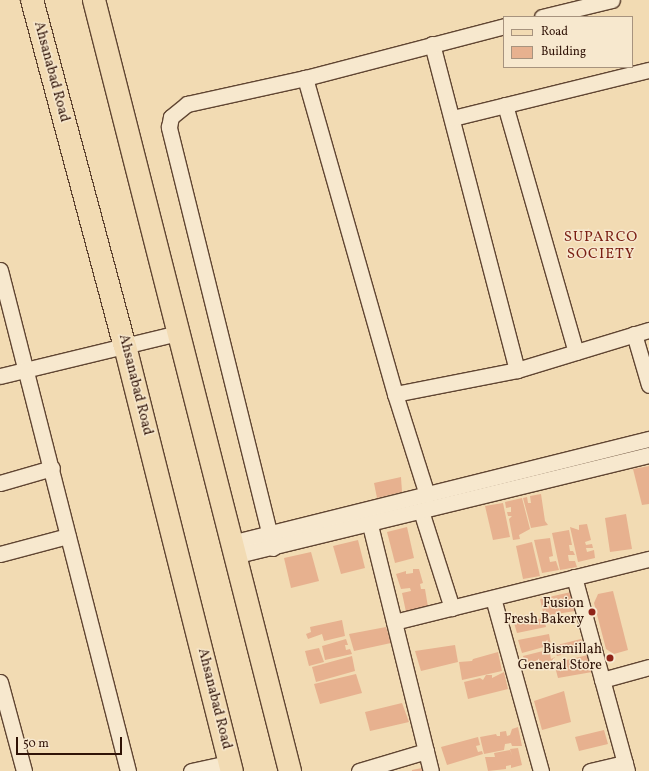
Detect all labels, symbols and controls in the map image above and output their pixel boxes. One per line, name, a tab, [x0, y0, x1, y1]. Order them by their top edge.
legend	[503, 16, 633, 68]
street label: Ahsanabad Road	[30, 20, 72, 124]
text: Road	[541, 24, 568, 40]
text: Building	[541, 44, 586, 60]
district label: SUPARCO SOCIETY	[564, 228, 638, 263]
street label: Ahsanabad Road	[114, 333, 156, 437]
place label: Fusion Fresh Bakery	[504, 596, 584, 628]
marker: Fusion Fresh Bakery	[587, 607, 597, 617]
place label: Bismillah General Store	[518, 642, 602, 674]
street label: Ahsanabad Road	[193, 647, 235, 751]
marker: Bismillah General Store	[605, 653, 615, 663]
scale bar	[18, 729, 124, 755]
text: 50 m	[23, 736, 49, 752]

